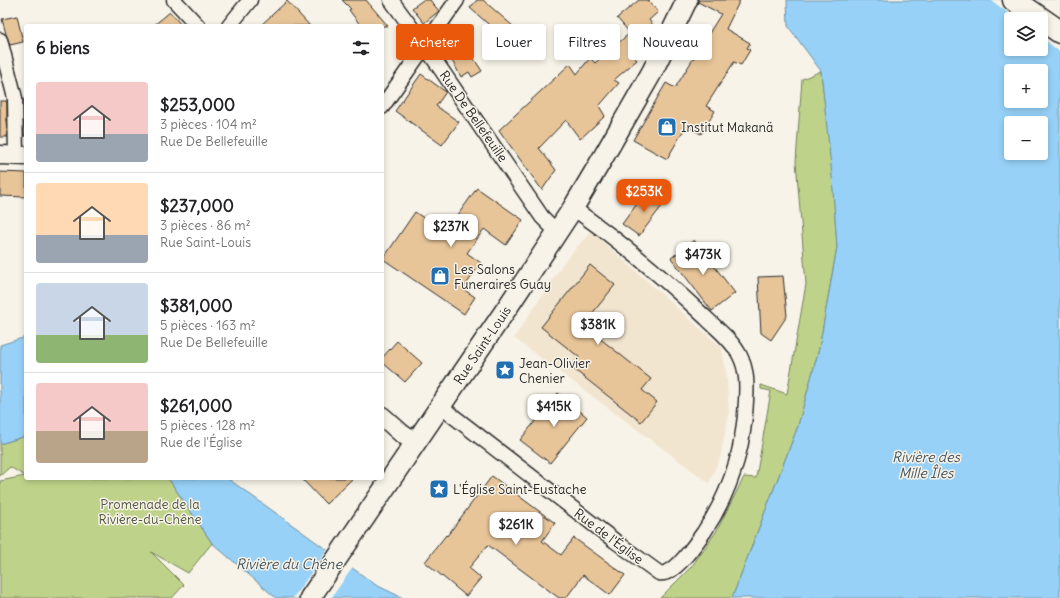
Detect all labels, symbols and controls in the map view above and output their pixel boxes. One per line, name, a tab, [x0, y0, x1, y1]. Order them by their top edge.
map controls	[1004, 12, 1048, 160]
button: layers	[1004, 12, 1048, 56]
chip: Acheter	[396, 24, 474, 60]
chip: Louer	[482, 24, 546, 60]
chip: Filtres	[554, 24, 620, 60]
chip: Nouveau	[628, 24, 712, 60]
text: 6 biens	[36, 37, 90, 59]
icon: filters	[350, 37, 372, 59]
button: +	[1004, 64, 1048, 108]
street label: Rue De Bellefeuille	[436, 67, 511, 165]
text: $253,000	[160, 94, 235, 116]
icon: home	[68, 98, 116, 146]
text: 3 pièces · 104 m²	[160, 116, 257, 133]
shop icon: Institut Makanä	[656, 116, 678, 138]
button: −	[1004, 116, 1048, 160]
place label: Institut Makanä	[681, 119, 774, 136]
text: Rue De Bellefeuille	[160, 133, 268, 150]
pin: $253K	[616, 179, 672, 213]
text: $253K	[625, 183, 663, 200]
text: $237,000	[160, 195, 234, 217]
icon: home	[68, 199, 116, 247]
pin: $237K	[423, 214, 479, 248]
text: 3 pièces · 86 m²	[160, 217, 251, 234]
text: $237K	[433, 218, 469, 235]
text: Rue Saint-Louis	[160, 234, 251, 251]
pin: $473K	[675, 242, 731, 276]
text: $473K	[685, 246, 721, 263]
place label: Les Salons Funeraires Guay	[454, 261, 551, 293]
shop icon: Les Salons Funeraires Guay	[429, 265, 451, 287]
text: $381,000	[160, 295, 233, 317]
icon: home	[68, 299, 116, 347]
street label: Rue Saint-Louis	[450, 303, 515, 388]
pin: $381K	[570, 312, 626, 346]
text: $381K	[580, 316, 616, 333]
text: 5 pièces · 163 m²	[160, 317, 256, 334]
text: Rue De Bellefeuille	[160, 334, 268, 351]
place label: Jean-Olivier Chenier	[519, 355, 591, 387]
place icon: Jean-Olivier Chenier	[494, 359, 516, 381]
pin: $415K	[526, 394, 582, 428]
text: $261,000	[160, 395, 232, 417]
text: $415K	[536, 398, 572, 415]
icon: home	[68, 399, 116, 447]
text: 5 pièces · 128 m²	[160, 417, 255, 434]
text: Rue de l'Église	[160, 434, 242, 451]
water label: Rivière des Mille Îles	[892, 448, 962, 482]
place icon: L'Église Saint-Eustache	[428, 478, 450, 500]
place label: L'Église Saint-Eustache	[453, 480, 586, 498]
park label: Promenade de la Rivière-du-Chêne	[98, 496, 202, 528]
street label: Rue de l'Église	[571, 504, 647, 568]
pin: $261K	[488, 512, 544, 546]
text: $261K	[498, 516, 534, 533]
water label: Rivière du Chêne	[236, 555, 343, 573]

